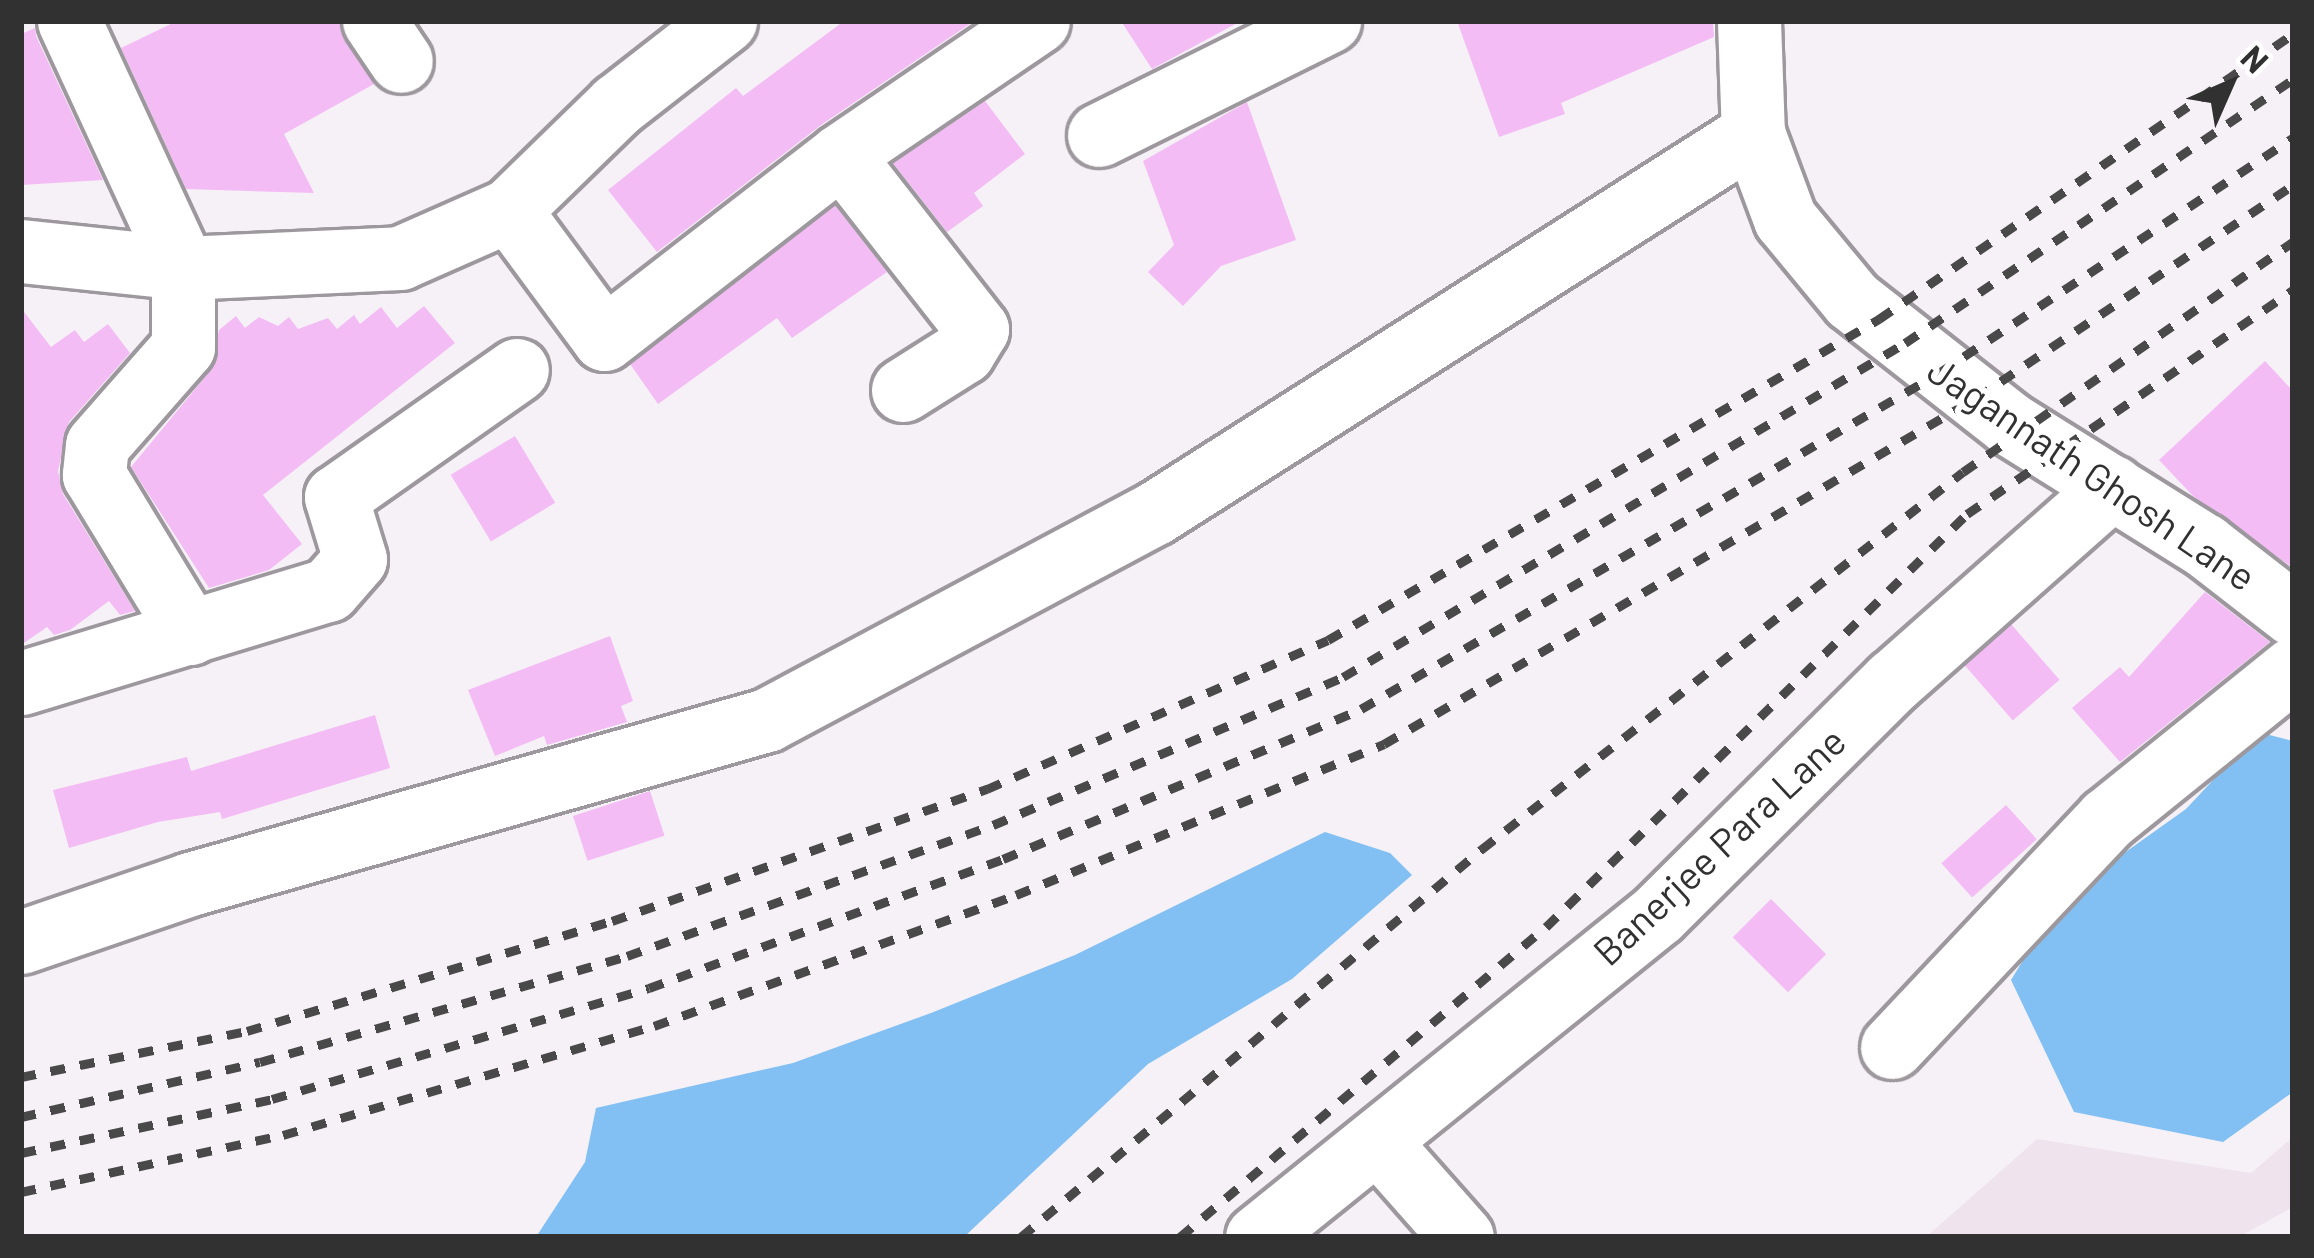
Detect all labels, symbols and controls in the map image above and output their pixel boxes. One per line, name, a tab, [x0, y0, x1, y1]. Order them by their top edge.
north arrow	[2170, 24, 2290, 144]
text: N	[2234, 37, 2277, 80]
street label: Jagannath Ghosh Lane	[1919, 346, 2265, 600]
street label: Banerjee Para Lane	[1583, 717, 1855, 975]

